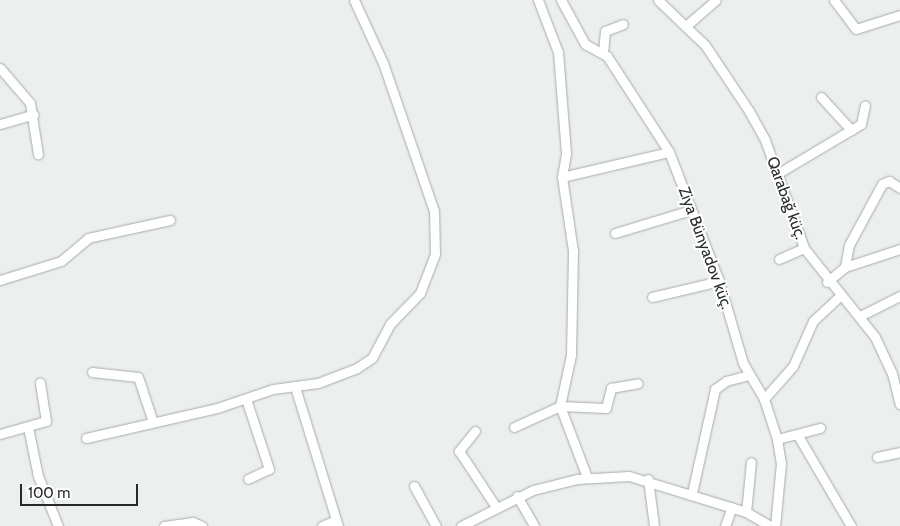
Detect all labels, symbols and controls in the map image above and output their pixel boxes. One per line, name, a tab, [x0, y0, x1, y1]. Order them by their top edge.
street label: Qarabağ küç.	[762, 154, 810, 242]
street label: Ziya Bünyadov küç.	[674, 184, 736, 312]
scale bar	[22, 474, 140, 506]
text: 100 m	[28, 484, 70, 502]

